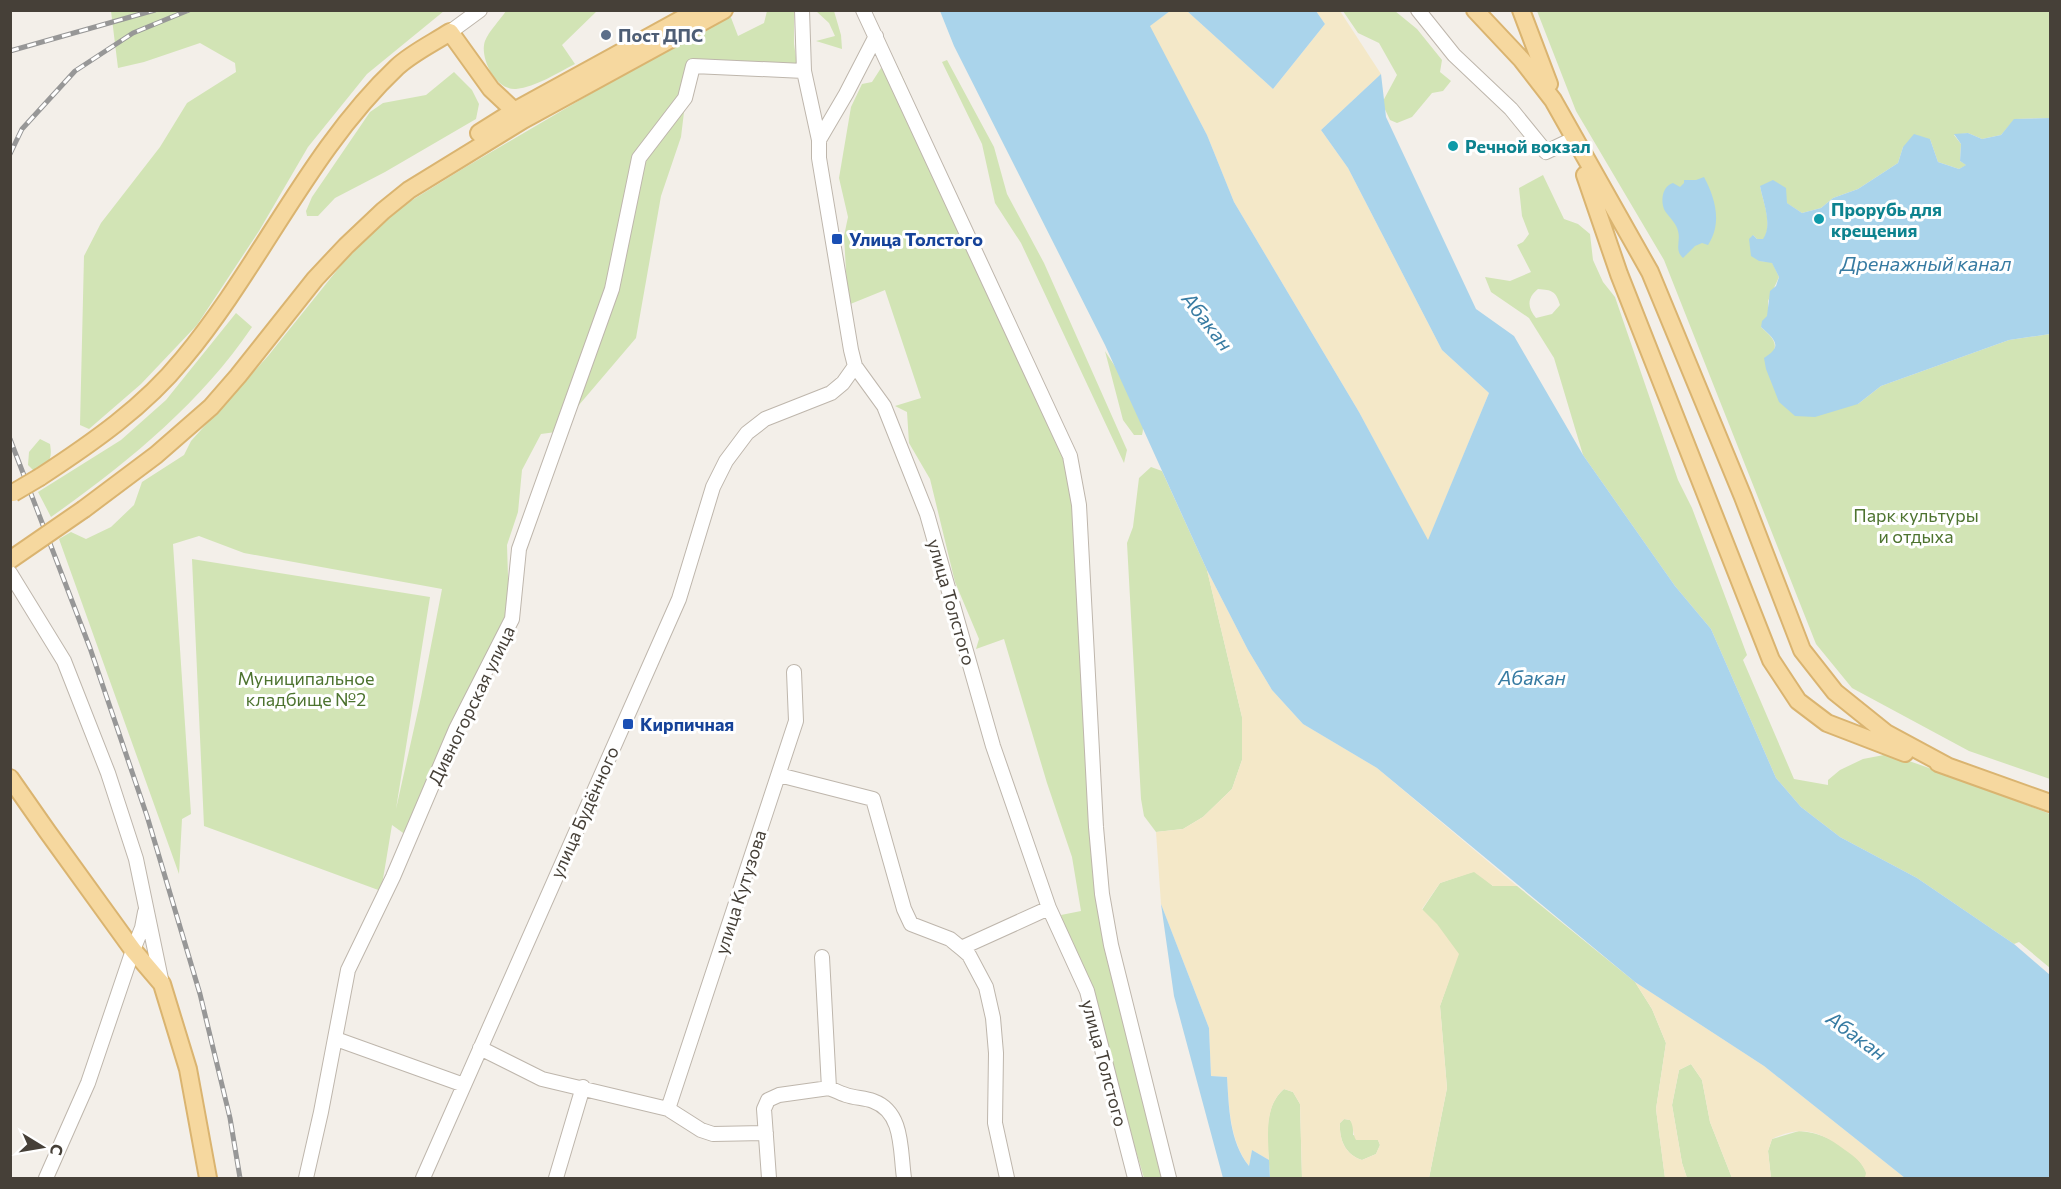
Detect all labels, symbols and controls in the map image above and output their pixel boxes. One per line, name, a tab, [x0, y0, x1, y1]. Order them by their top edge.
place label: Пост ДПС	[618, 24, 703, 46]
marker: Пост ДПС	[599, 28, 613, 42]
place label: Речной вокзал	[1465, 135, 1591, 157]
marker: Речной вокзал	[1446, 139, 1460, 153]
place label: Прорубь для крещения	[1831, 198, 1942, 241]
marker: Прорубь для крещения	[1812, 212, 1826, 226]
place label: Улица Толстого	[849, 228, 983, 250]
marker: Улица Толстого	[830, 232, 844, 246]
water label: Дренажный канал	[1838, 251, 2012, 275]
water label: Абакан	[1177, 286, 1238, 355]
park label: Парк культуры и отдыха	[1853, 504, 1979, 547]
street label: улица Толстого	[923, 536, 981, 668]
street label: Дивногорская улица	[423, 622, 519, 788]
water label: Абакан	[1497, 665, 1566, 689]
park label: Муниципальное кладбище №2	[237, 667, 375, 710]
place label: Кирпичная	[640, 713, 734, 735]
marker: Кирпичная	[621, 717, 635, 731]
street label: улица Будённого	[545, 743, 623, 881]
street label: улица Кутузова	[710, 827, 770, 957]
street label: улица Толстого	[1078, 997, 1132, 1129]
water label: Абакан	[1822, 1005, 1892, 1065]
north arrow	[12, 1117, 72, 1177]
text: С	[47, 1143, 68, 1157]

